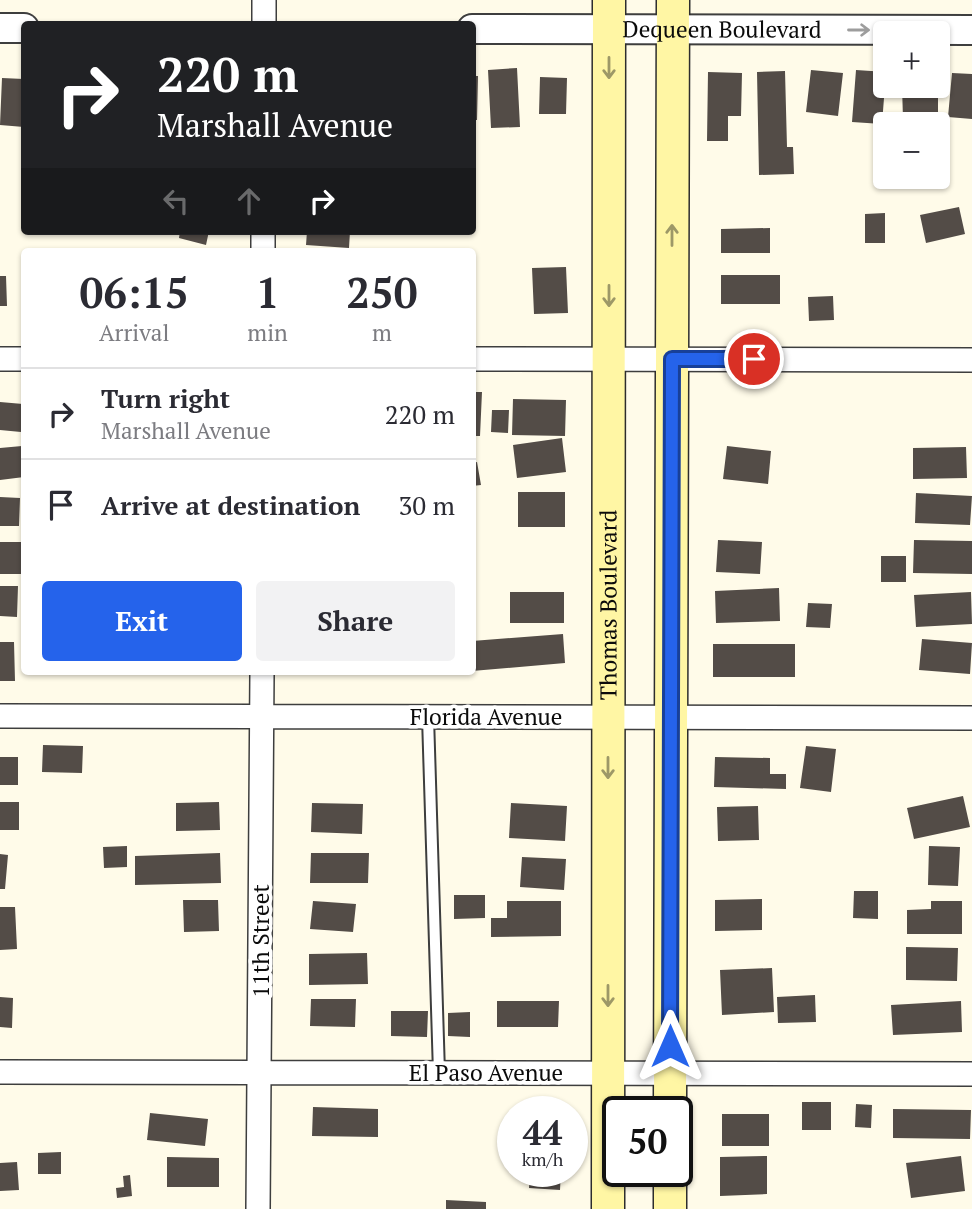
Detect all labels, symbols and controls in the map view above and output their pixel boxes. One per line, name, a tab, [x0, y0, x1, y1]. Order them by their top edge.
street label: Dequeen Boulevard	[622, 13, 822, 45]
map controls	[873, 21, 950, 189]
button: +	[873, 21, 950, 98]
one-way arrow	[847, 23, 870, 37]
text: 220 m	[157, 41, 299, 106]
icon: right	[42, 49, 133, 140]
one-way arrow	[602, 56, 616, 79]
text: Marshall Avenue	[157, 104, 393, 146]
button: −	[873, 112, 950, 189]
icon: left	[157, 182, 195, 220]
icon: ahead	[230, 182, 268, 220]
icon: right	[303, 182, 341, 220]
one-way arrow	[665, 223, 679, 246]
text: 06:15	[80, 264, 189, 320]
text: 1	[256, 264, 279, 320]
text: 250	[346, 264, 417, 320]
one-way arrow	[602, 284, 616, 307]
text: Arrival	[99, 317, 169, 348]
text: min	[247, 317, 288, 348]
text: m	[372, 317, 392, 348]
pin	[724, 329, 784, 389]
icon: arrive	[735, 340, 773, 378]
text: Turn right	[101, 381, 230, 415]
icon: right	[42, 395, 80, 433]
text: 220 m	[385, 397, 455, 431]
text: Marshall Avenue	[101, 415, 271, 446]
icon: arrive	[42, 486, 80, 524]
text: Arrive at destination	[101, 488, 360, 522]
text: 30 m	[399, 488, 455, 522]
street label: Thomas Boulevard	[592, 509, 624, 700]
button: Exit	[42, 581, 242, 661]
button: Share	[256, 581, 455, 661]
street label: Florida Avenue	[410, 701, 562, 732]
one-way arrow	[601, 756, 615, 779]
street label: 11th Street	[245, 884, 276, 998]
one-way arrow	[601, 984, 615, 1007]
position arrow	[633, 1009, 707, 1083]
street label: El Paso Avenue	[409, 1057, 563, 1088]
speed limit sign: 50	[602, 1096, 693, 1187]
text: 44	[523, 1109, 562, 1155]
text: km/h	[522, 1147, 563, 1171]

